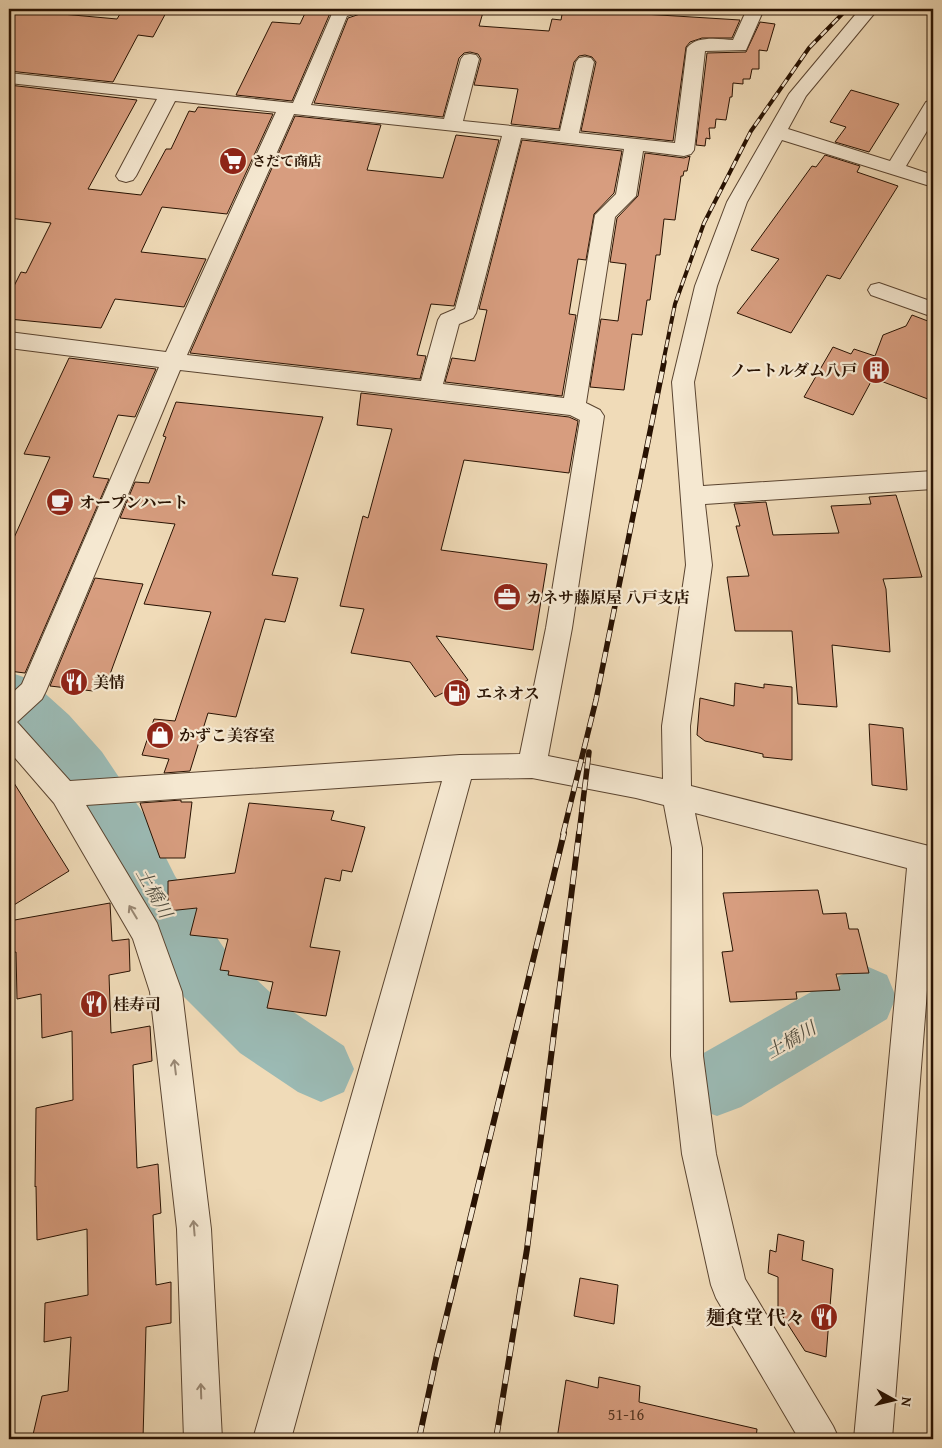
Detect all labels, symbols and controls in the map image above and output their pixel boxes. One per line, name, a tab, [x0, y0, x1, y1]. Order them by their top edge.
supermarket icon: さだて商店	[218, 146, 248, 176]
place label: さだて商店	[252, 151, 322, 171]
building icon: ノートルダム八戸	[861, 355, 891, 385]
place label: ノートルダム八戸	[730, 358, 857, 382]
cafe icon: オープンハート	[45, 487, 75, 517]
place label: オープンハート	[79, 490, 188, 514]
office icon: カネサ藤原屋 八戸支店	[492, 582, 522, 612]
place label: カネサ藤原屋 八戸支店	[526, 585, 690, 609]
restaurant icon: 美情	[59, 667, 89, 697]
place label: 美情	[93, 670, 125, 694]
fuel station icon: エネオス	[442, 678, 472, 708]
place label: エネオス	[476, 681, 540, 705]
shop icon: かずこ美容室	[145, 720, 175, 750]
place label: かずこ美容室	[179, 723, 275, 747]
water label: 土橋川	[130, 863, 180, 925]
one-way arrow	[128, 905, 138, 919]
restaurant icon: 桂寿司	[79, 989, 109, 1019]
place label: 桂寿司	[113, 992, 161, 1016]
water label: 土橋川	[761, 1013, 823, 1065]
one-way arrow	[170, 1059, 180, 1075]
one-way arrow	[189, 1220, 199, 1236]
restaurant icon: 麺食堂 代々	[809, 1302, 839, 1332]
place label: 麺食堂 代々	[706, 1303, 805, 1331]
north arrow	[870, 1376, 920, 1426]
one-way arrow	[196, 1383, 206, 1399]
text: N	[896, 1396, 917, 1408]
house number: 51-16	[608, 1402, 644, 1426]

